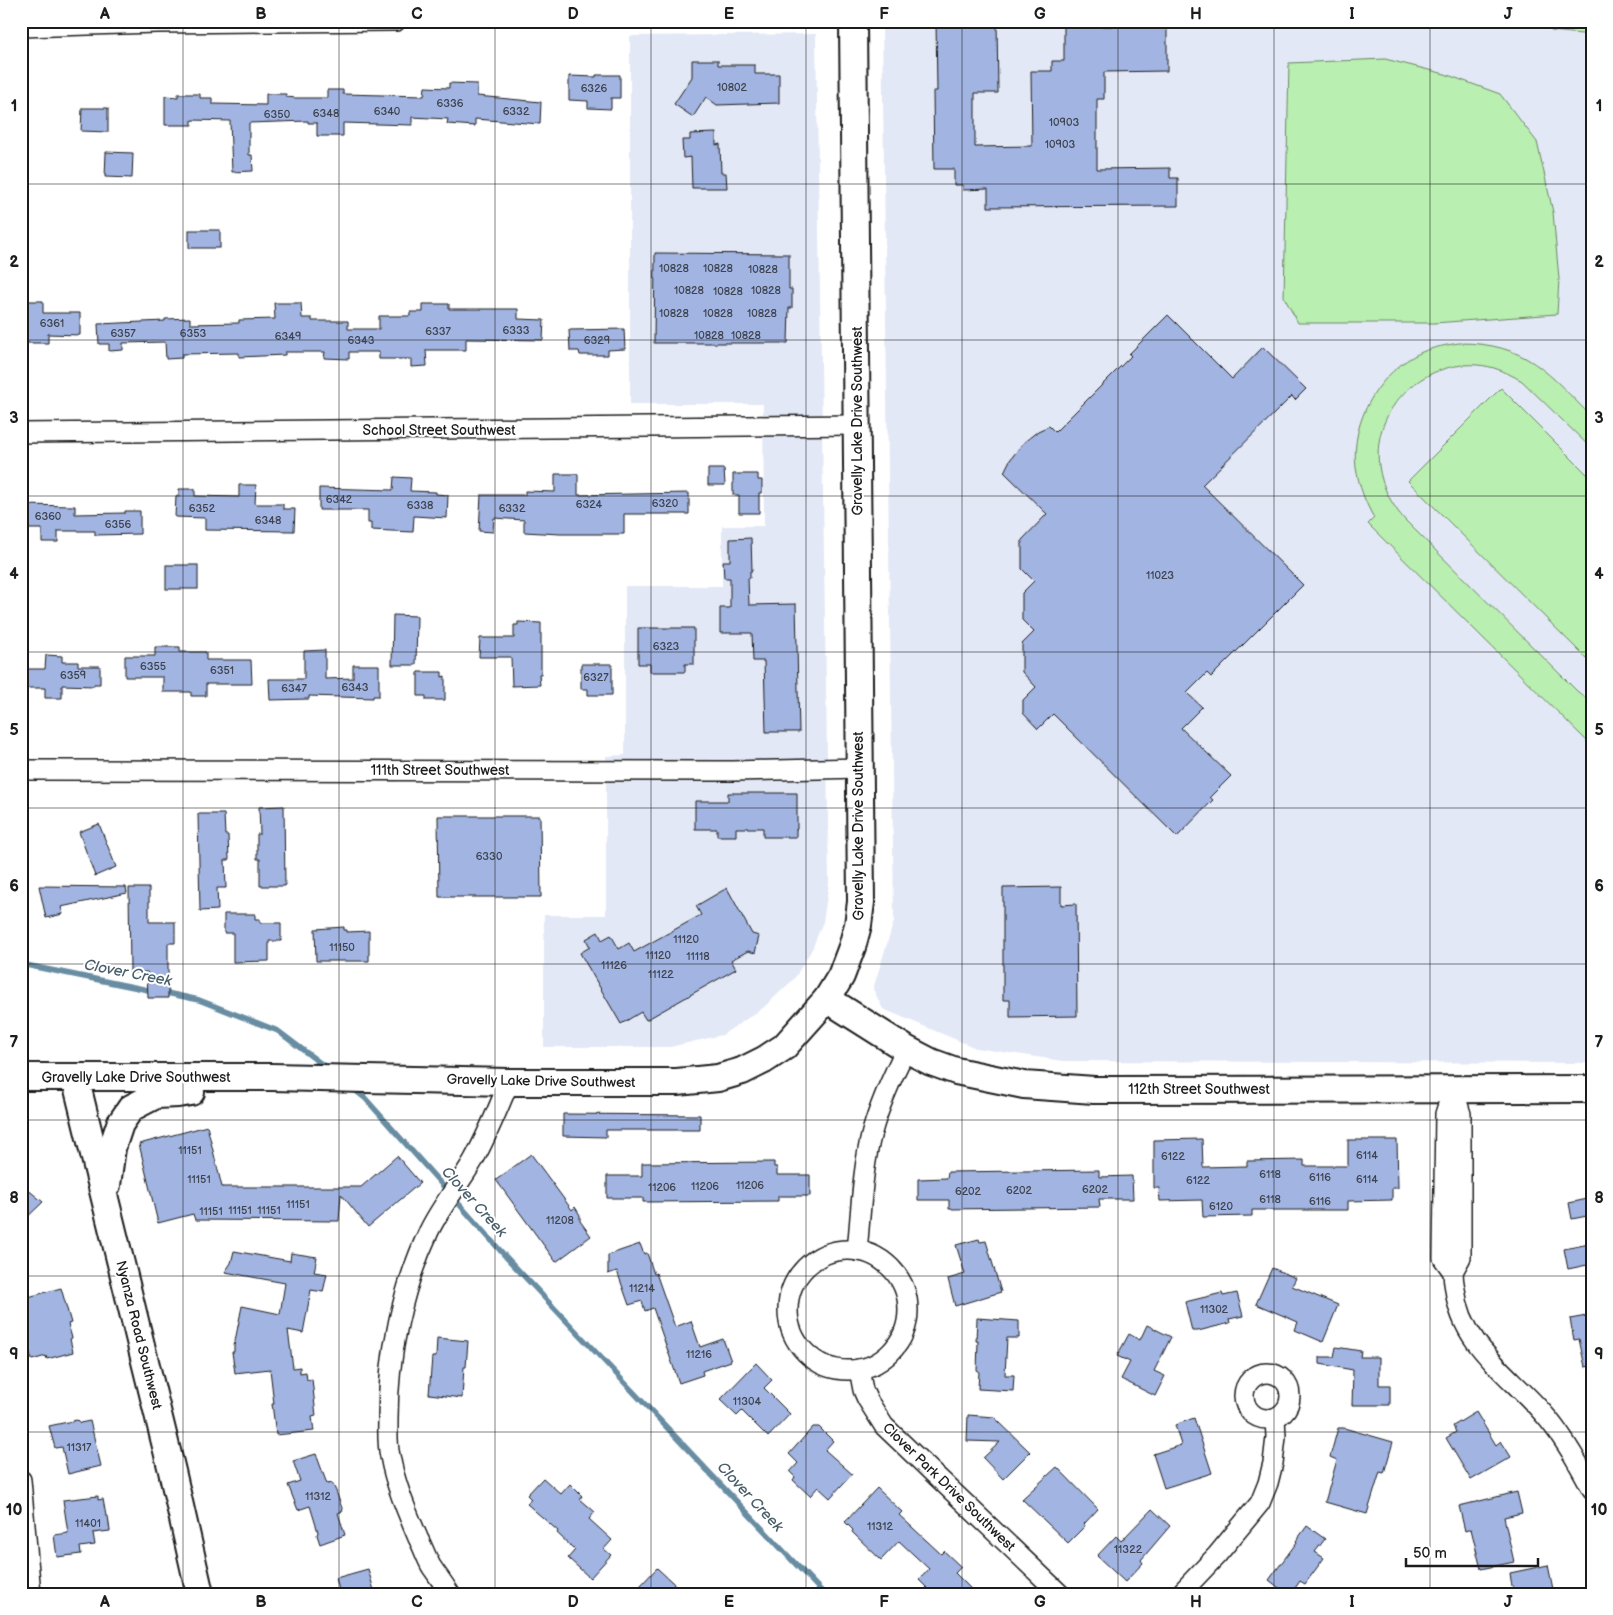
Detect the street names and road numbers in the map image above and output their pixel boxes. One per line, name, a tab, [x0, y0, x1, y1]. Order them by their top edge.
street label: Gravelly Lake Drive Southwest	[849, 326, 866, 516]
street label: School Street Southwest	[363, 422, 516, 439]
street label: Gravelly Lake Drive Southwest	[850, 731, 867, 921]
street label: 111th Street Southwest	[371, 762, 510, 779]
street label: Gravelly Lake Drive Southwest	[41, 1069, 231, 1086]
street label: Gravelly Lake Drive Southwest	[446, 1071, 636, 1091]
street label: 112th Street Southwest	[1128, 1081, 1270, 1098]
street label: Nyanza Road Southwest	[112, 1259, 166, 1412]
street label: Clover Park Drive Southwest	[879, 1419, 1019, 1555]

